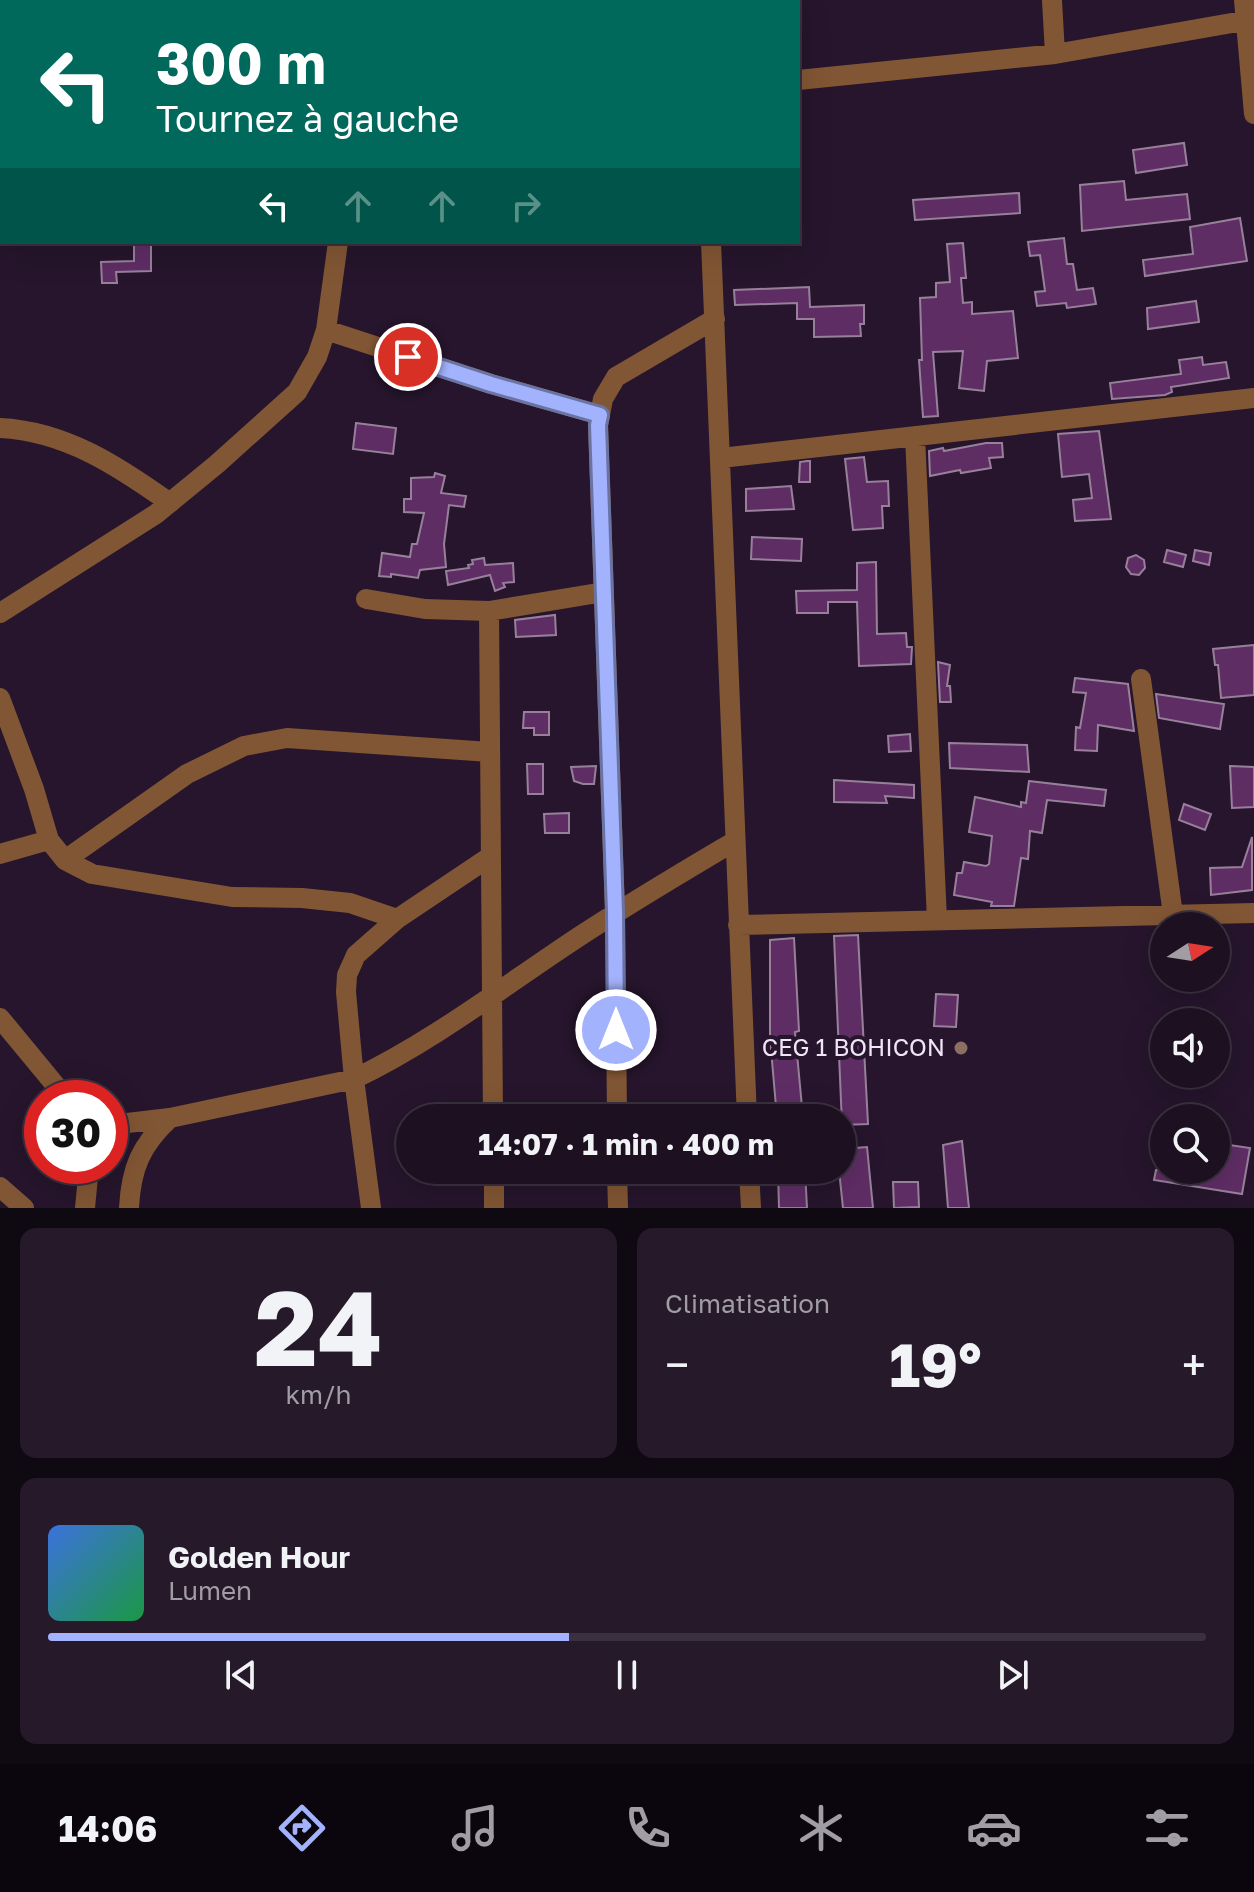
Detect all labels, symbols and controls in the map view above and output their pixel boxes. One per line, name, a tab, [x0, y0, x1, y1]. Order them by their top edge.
text: 300 m	[156, 29, 326, 96]
icon: left	[24, 32, 128, 136]
text: Tournez à gauche	[156, 97, 459, 140]
icon: left	[252, 184, 296, 228]
icon: ahead	[336, 184, 380, 228]
icon: ahead	[420, 184, 464, 228]
icon: right	[504, 184, 548, 228]
pin	[374, 323, 442, 391]
icon: arrive	[386, 335, 430, 379]
north arrow	[1150, 912, 1230, 992]
map controls	[1150, 912, 1230, 1184]
position arrow	[574, 988, 658, 1072]
button: sound	[1150, 1008, 1230, 1088]
place label: CEG 1 BOHICON	[762, 1032, 945, 1061]
marker: CEG 1 BOHICON	[952, 1039, 970, 1057]
speed limit sign: 30	[24, 1080, 128, 1184]
button: search	[1150, 1104, 1230, 1184]
text: 14:07 · 1 min · 400 m	[478, 1126, 774, 1162]
text: 24	[254, 1264, 383, 1389]
text: Climatisation	[665, 1288, 830, 1319]
text: 19°	[889, 1328, 982, 1400]
text: −	[665, 1338, 689, 1391]
text: +	[1182, 1338, 1206, 1391]
text: km/h	[285, 1379, 352, 1410]
text: Golden Hour	[168, 1539, 350, 1575]
text: Lumen	[168, 1575, 252, 1606]
icon: previous	[219, 1653, 263, 1697]
icon: pause	[605, 1653, 649, 1697]
icon: next	[991, 1653, 1035, 1697]
icon: directions	[274, 1800, 330, 1856]
icon: music	[447, 1800, 503, 1856]
icon: phone	[620, 1800, 676, 1856]
icon: climate	[793, 1800, 849, 1856]
icon: car	[966, 1800, 1022, 1856]
icon: filters	[1139, 1800, 1195, 1856]
text: 14:06	[59, 1807, 157, 1850]

